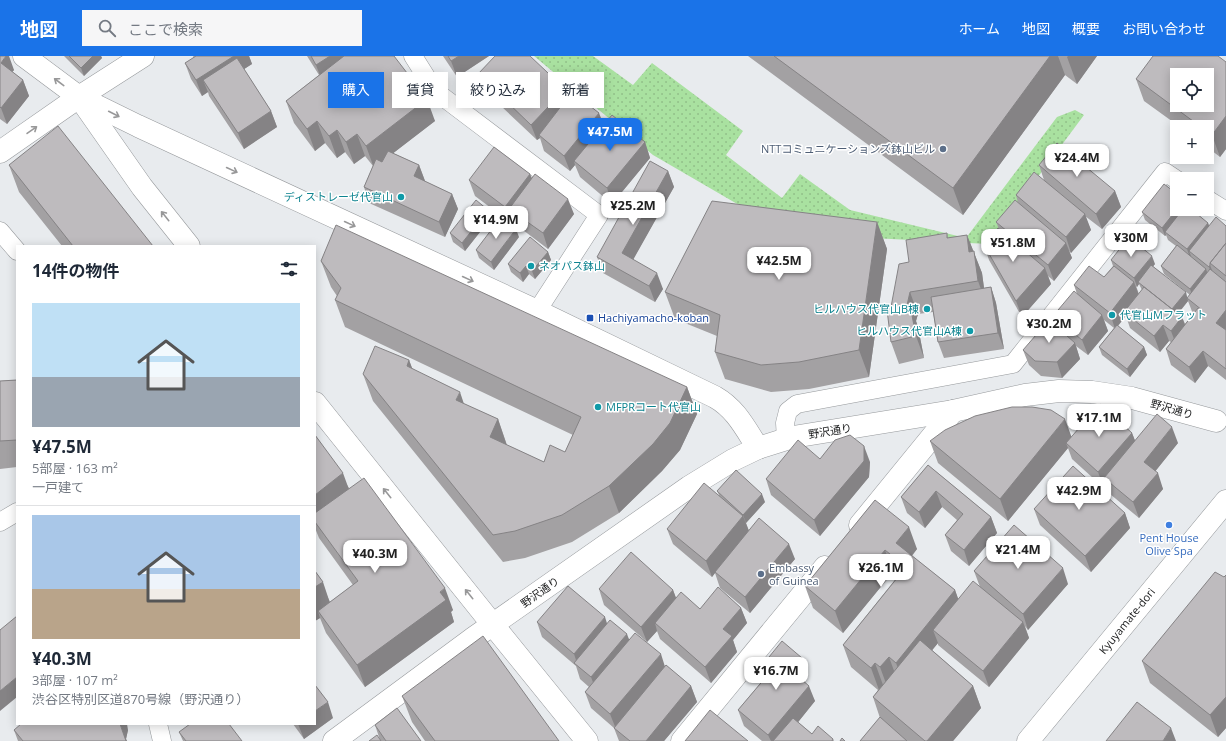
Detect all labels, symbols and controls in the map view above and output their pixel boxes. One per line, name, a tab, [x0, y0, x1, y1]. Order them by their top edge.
search box	[82, 10, 362, 46]
text: 地図	[20, 16, 58, 42]
icon: search	[96, 17, 118, 39]
text: ここで検索	[128, 19, 203, 39]
text: ホーム	[958, 19, 1000, 38]
text: 地図	[1022, 19, 1050, 38]
text: 概要	[1072, 19, 1100, 38]
text: お問い合わせ	[1122, 19, 1206, 38]
map controls	[1170, 68, 1214, 216]
button: locate	[1170, 68, 1214, 112]
chip: 購入	[328, 72, 384, 108]
chip: 賃貸	[392, 72, 448, 108]
chip: 絞り込み	[456, 72, 540, 108]
chip: 新着	[548, 72, 604, 108]
one-way arrow	[53, 77, 64, 86]
one-way arrow	[108, 111, 120, 118]
pin: ¥47.5M	[577, 118, 643, 152]
button: +	[1170, 120, 1214, 164]
text: ¥47.5M	[587, 122, 633, 140]
one-way arrow	[26, 126, 37, 134]
place label: NTTコミュニケーションズ鉢山ビル	[761, 141, 935, 156]
marker: NTTコミュニケーションズ鉢山ビル	[938, 144, 948, 154]
pin: ¥24.4M	[1044, 144, 1110, 178]
text: ¥24.4M	[1054, 148, 1100, 166]
one-way arrow	[225, 167, 237, 174]
button: −	[1170, 172, 1214, 216]
place label: ディストレーゼ代官山	[284, 189, 393, 204]
marker: ディストレーゼ代官山	[396, 192, 406, 202]
pin: ¥25.2M	[600, 192, 666, 226]
text: ¥25.2M	[610, 196, 656, 214]
pin: ¥14.9M	[463, 206, 529, 240]
one-way arrow	[160, 210, 169, 221]
text: ¥14.9M	[473, 210, 519, 228]
one-way arrow	[343, 221, 355, 228]
pin: ¥30M	[1107, 224, 1155, 258]
text: ¥30M	[1114, 228, 1148, 246]
pin: ¥51.8M	[980, 229, 1046, 263]
text: ¥51.8M	[990, 233, 1036, 251]
pin: ¥42.5M	[746, 247, 812, 281]
text: ¥42.5M	[756, 251, 802, 269]
icon: filters	[278, 258, 300, 280]
place label: ネオパス鉢山	[539, 258, 605, 273]
text: 14件の物件	[32, 259, 119, 282]
marker: ネオパス鉢山	[526, 261, 536, 271]
one-way arrow	[461, 276, 473, 283]
place label: ヒルハウス代官山B棟	[813, 301, 919, 316]
marker: ヒルハウス代官山B棟	[922, 304, 932, 314]
place label: 代官山Mフラット	[1120, 307, 1207, 322]
place label: Hachiyamacho-koban	[598, 310, 709, 325]
pin: ¥30.2M	[1016, 310, 1082, 344]
marker: 代官山Mフラット	[1107, 310, 1117, 320]
marker: Hachiyamacho-koban	[585, 313, 595, 323]
text: ¥30.2M	[1026, 314, 1072, 332]
place label: ヒルハウス代官山A棟	[856, 323, 962, 338]
marker: ヒルハウス代官山A棟	[965, 326, 975, 336]
icon: home	[130, 329, 202, 401]
street label: 野沢通り	[1149, 395, 1195, 422]
place label: MFPRコート代官山	[606, 399, 701, 414]
marker: MFPRコート代官山	[593, 402, 603, 412]
pin: ¥17.1M	[1066, 404, 1132, 438]
text: ¥17.1M	[1076, 408, 1122, 426]
street label: 野沢通り	[807, 420, 853, 441]
text: ¥47.5M	[32, 435, 92, 458]
text: 5部屋 · 163 m²	[32, 459, 118, 477]
pin: ¥42.9M	[1046, 477, 1112, 511]
text: 一戸建て	[32, 478, 84, 496]
text: ¥42.9M	[1056, 481, 1102, 499]
one-way arrow	[383, 487, 392, 498]
marker: Pent House Olive Spa	[1164, 520, 1174, 530]
place label: Pent House Olive Spa	[1139, 530, 1199, 558]
pin: ¥21.4M	[985, 536, 1051, 570]
pin: ¥40.3M	[342, 540, 408, 574]
text: ¥21.4M	[995, 540, 1041, 558]
icon: home	[130, 541, 202, 613]
text: ¥40.3M	[352, 544, 398, 562]
pin: ¥26.1M	[848, 554, 914, 588]
text: ¥26.1M	[858, 558, 904, 576]
place label: Embassy of Guinea	[769, 560, 819, 588]
marker: Embassy of Guinea	[756, 569, 766, 579]
street label: 野沢通り	[517, 573, 562, 610]
street label: Kyuyamate-dori	[1095, 584, 1158, 657]
one-way arrow	[465, 589, 473, 600]
text: ¥40.3M	[32, 647, 92, 670]
pin: ¥16.7M	[743, 657, 809, 691]
text: ¥16.7M	[753, 661, 799, 679]
text: 3部屋 · 107 m²	[32, 671, 118, 689]
text: 渋谷区特別区道870号線（野沢通り）	[32, 690, 249, 708]

